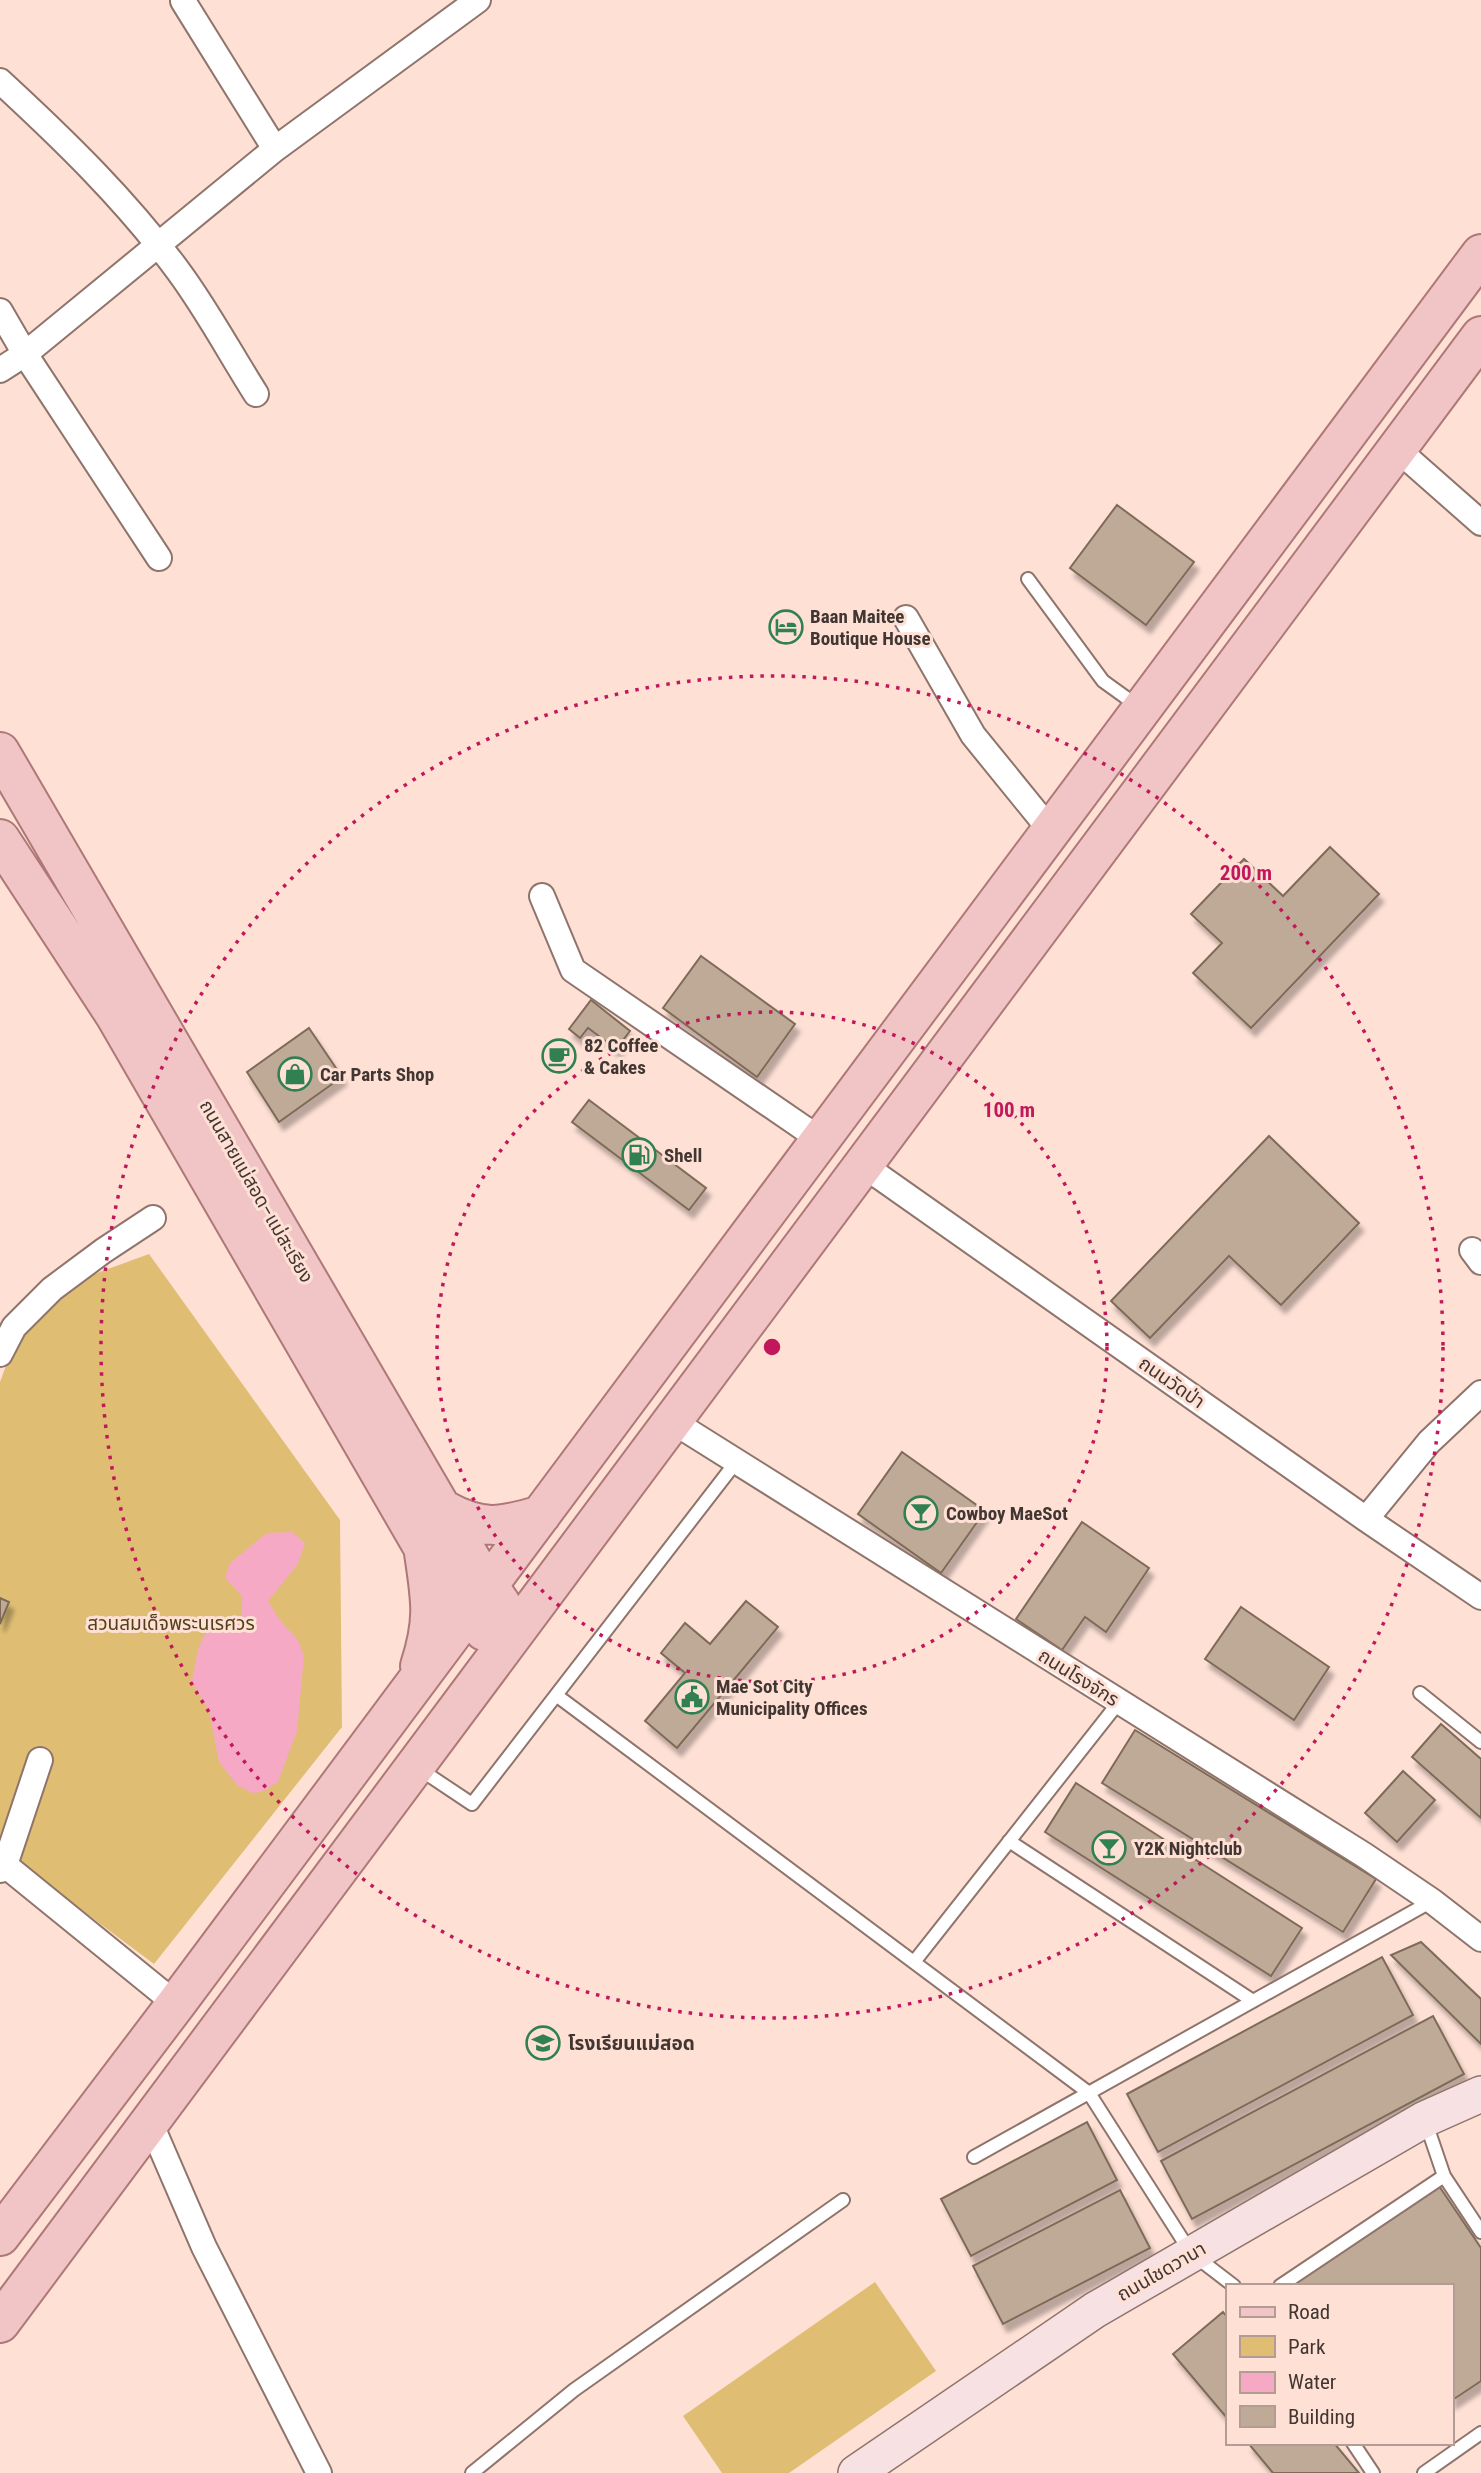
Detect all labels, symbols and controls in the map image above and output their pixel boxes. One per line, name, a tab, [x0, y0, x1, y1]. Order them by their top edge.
place label: Baan Maitee Boutique House	[810, 605, 931, 650]
hotel icon: Baan Maitee Boutique House	[767, 608, 805, 646]
text: 200 m	[1220, 861, 1272, 885]
place label: 82 Coffee & Cakes	[584, 1034, 658, 1079]
cafe icon: 82 Coffee & Cakes	[540, 1037, 578, 1075]
shop icon: Car Parts Shop	[276, 1055, 314, 1093]
place label: Car Parts Shop	[320, 1063, 434, 1086]
street label: ถนนสายแม่สอด–แม่สะเรียง	[195, 1096, 318, 1287]
text: 100 m	[983, 1098, 1035, 1122]
fuel station icon: Shell	[620, 1136, 658, 1174]
place label: Shell	[664, 1144, 702, 1167]
centre of rings	[760, 1335, 784, 1359]
street label: ถนนวัดป่า	[1134, 1351, 1209, 1413]
bar icon: Cowboy MaeSot	[902, 1494, 940, 1532]
place label: Cowboy MaeSot	[946, 1502, 1068, 1525]
park label: สวนสมเด็จพระนเรศวร	[87, 1612, 255, 1635]
street label: ถนนโรงจักร	[1034, 1644, 1123, 1711]
place label: Mae Sot City Municipality Offices	[716, 1675, 868, 1720]
public building icon: Mae Sot City Municipality Offices	[673, 1678, 711, 1716]
bar icon: Y2K Nightclub	[1090, 1829, 1128, 1867]
place label: Y2K Nightclub	[1134, 1837, 1242, 1860]
school or university icon: โรงเรียนแม่สอด	[524, 2024, 562, 2062]
place label: โรงเรียนแม่สอด	[568, 2032, 695, 2055]
street label: ถนนไชดวานา	[1113, 2237, 1210, 2306]
legend	[1226, 2284, 1453, 2445]
text: Road	[1288, 2300, 1330, 2324]
text: Park	[1288, 2335, 1326, 2359]
text: Water	[1288, 2370, 1336, 2394]
text: Building	[1288, 2405, 1355, 2429]

